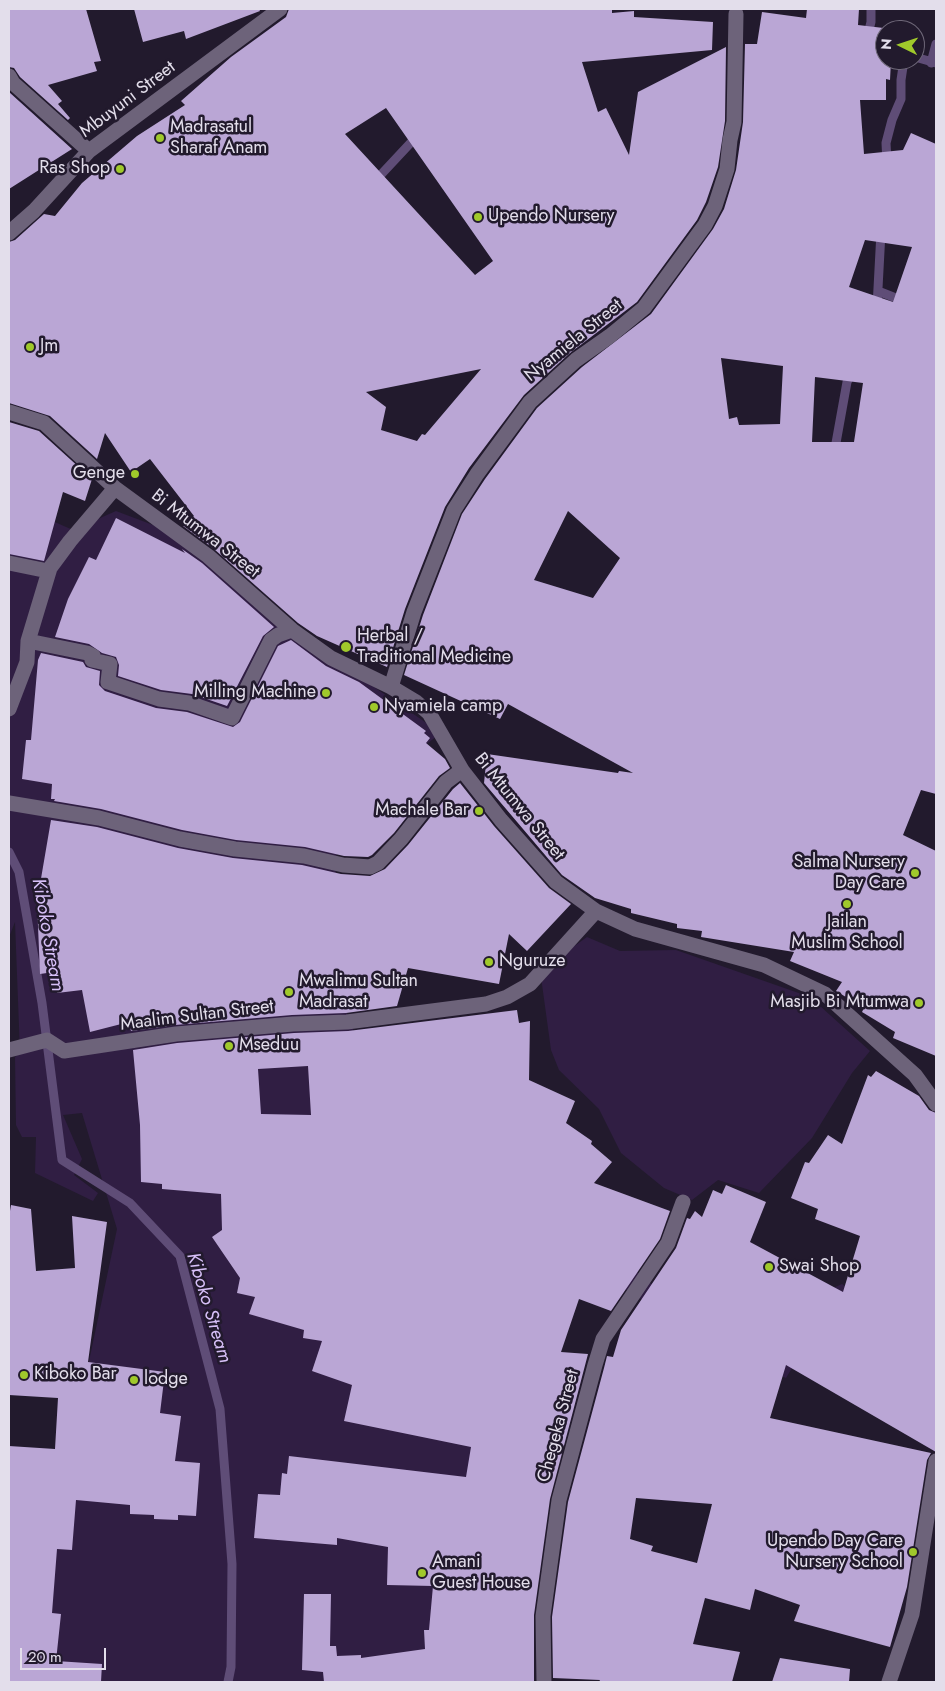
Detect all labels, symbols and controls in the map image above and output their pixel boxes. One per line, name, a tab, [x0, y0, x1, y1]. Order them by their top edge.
north arrow	[875, 20, 925, 70]
text: N	[876, 38, 896, 50]
street label: Mbuyuni Street	[76, 57, 180, 143]
place label: Madrasatul Sharaf Anam	[170, 117, 267, 160]
marker: Madrasatul Sharaf Anam	[154, 132, 166, 144]
place label: Ras Shop	[39, 158, 110, 180]
marker: Ras Shop	[114, 163, 126, 175]
place label: Upendo Nursery	[488, 206, 614, 228]
marker: Upendo Nursery	[472, 211, 484, 223]
street label: Nyamiela Street	[521, 295, 627, 387]
place label: Jm	[40, 336, 58, 358]
marker: Jm	[24, 341, 36, 353]
place label: Genge	[73, 463, 125, 485]
marker: Genge	[129, 468, 141, 480]
street label: Bi Mtumwa Street	[146, 485, 264, 583]
place label: Herbal / Traditional Medicine	[357, 626, 511, 669]
marker: Herbal / Traditional Medicine	[339, 640, 353, 654]
place label: Milling Machine	[194, 682, 316, 704]
marker: Milling Machine	[320, 687, 332, 699]
place label: Nyamiela camp	[384, 696, 502, 718]
marker: Nyamiela camp	[368, 701, 380, 713]
street label: Bi Mtumwa Street	[469, 749, 569, 865]
place label: Machale Bar	[375, 800, 469, 822]
marker: Machale Bar	[473, 805, 485, 817]
place label: Salma Nursery Day Care	[794, 852, 905, 894]
marker: Salma Nursery Day Care	[909, 867, 921, 879]
water label: Kiboko Stream	[26, 877, 68, 993]
marker: Jailan Muslim School	[841, 898, 853, 910]
place label: Jailan Muslim School	[791, 912, 903, 954]
place label: Nguruze	[499, 951, 566, 973]
marker: Nguruze	[483, 956, 495, 968]
place label: Mwalimu Sultan Madrasat	[299, 971, 418, 1014]
marker: Mwalimu Sultan Madrasat	[283, 986, 295, 998]
place label: Masjib Bi Mtumwa	[770, 992, 909, 1014]
street label: Maalim Sultan Street	[119, 996, 275, 1036]
marker: Masjib Bi Mtumwa	[913, 997, 925, 1009]
place label: Mseduu	[239, 1035, 299, 1057]
marker: Mseduu	[223, 1040, 235, 1052]
water label: Kiboko Stream	[180, 1250, 236, 1366]
place label: Swai Shop	[779, 1256, 859, 1278]
marker: Swai Shop	[763, 1261, 775, 1273]
place label: Kiboko Bar	[34, 1364, 117, 1386]
street label: Chegeka Street	[534, 1367, 584, 1485]
marker: Kiboko Bar	[18, 1369, 30, 1381]
place label: lodge	[144, 1369, 188, 1391]
marker: lodge	[128, 1374, 140, 1386]
place label: Upendo Day Care Nursery School	[767, 1531, 903, 1574]
marker: Upendo Day Care Nursery School	[907, 1546, 919, 1558]
place label: Amani Guest House	[432, 1552, 530, 1595]
marker: Amani Guest House	[416, 1567, 428, 1579]
scale bar	[22, 1638, 109, 1670]
text: 20 m	[28, 1646, 62, 1668]

